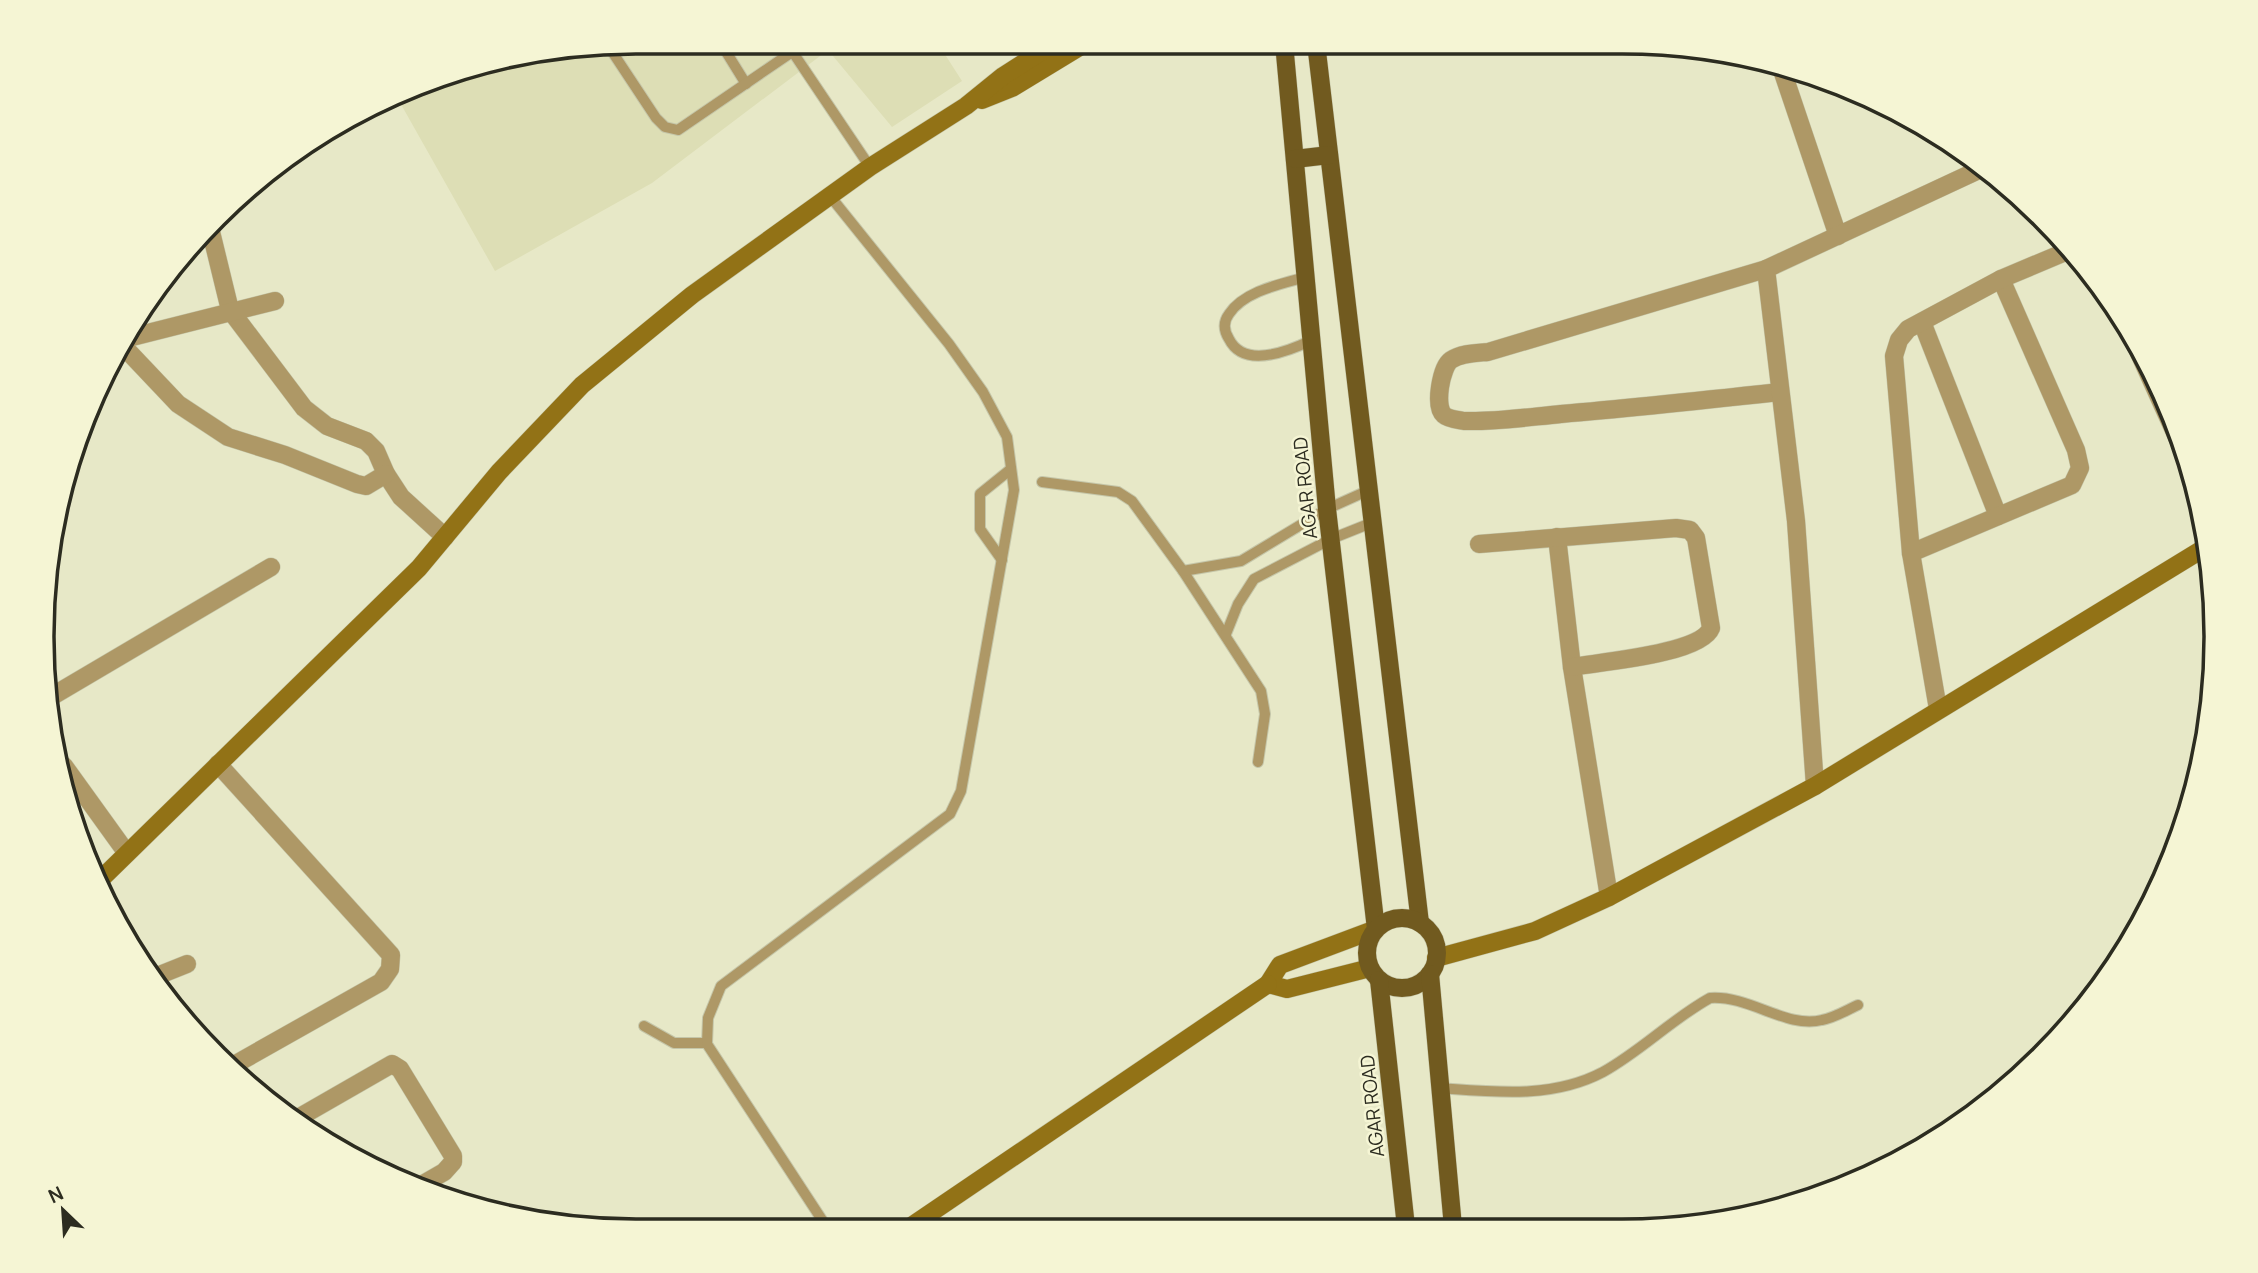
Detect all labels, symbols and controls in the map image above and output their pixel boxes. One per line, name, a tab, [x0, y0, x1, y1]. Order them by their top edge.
street label: AGAR ROAD	[1287, 436, 1323, 540]
street label: AGAR ROAD	[1354, 1054, 1390, 1158]
north arrow	[28, 1175, 98, 1245]
text: N	[44, 1180, 67, 1209]

